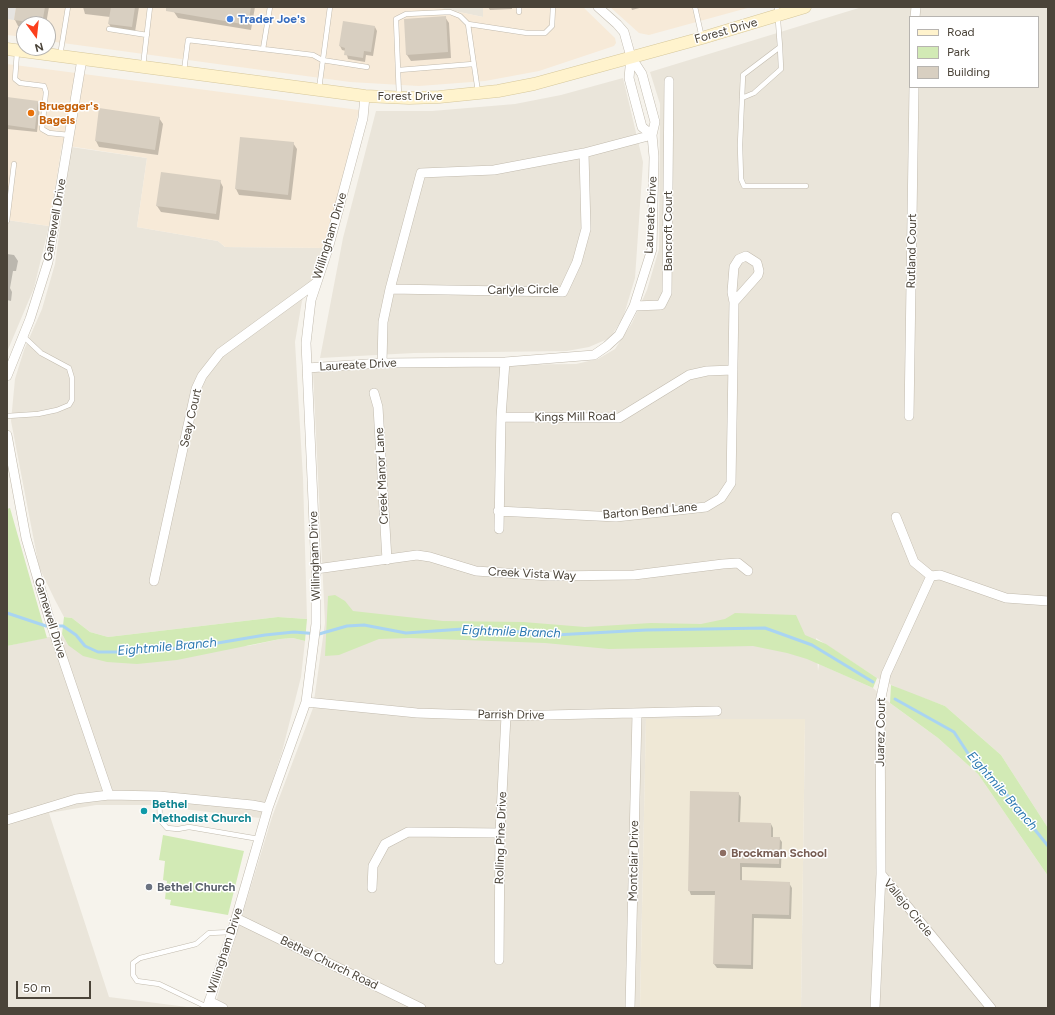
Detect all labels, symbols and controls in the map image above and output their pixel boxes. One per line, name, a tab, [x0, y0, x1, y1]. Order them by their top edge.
place label: Trader Joe's	[238, 12, 305, 26]
marker: Trader Joe's	[225, 14, 235, 24]
street label: Forest Drive	[693, 15, 759, 47]
north arrow	[16, 16, 56, 56]
legend	[909, 16, 1039, 88]
text: Road	[947, 25, 975, 39]
text: N	[33, 40, 45, 54]
text: Park	[947, 45, 970, 59]
text: Building	[947, 65, 990, 79]
street label: Forest Drive	[378, 89, 442, 103]
place label: Bruegger's Bagels	[39, 99, 99, 127]
marker: Bruegger's Bagels	[26, 108, 36, 118]
street label: Laureate Drive	[642, 176, 660, 254]
street label: Gamewell Drive	[41, 178, 69, 262]
street label: Willingham Drive	[310, 191, 350, 281]
street label: Bancroft Court	[661, 191, 675, 271]
street label: Rutland Court	[904, 213, 920, 289]
street label: Carlyle Circle	[487, 282, 559, 298]
street label: Laureate Drive	[319, 356, 397, 374]
street label: Seay Court	[177, 387, 205, 449]
street label: Kings Mill Road	[534, 409, 616, 425]
street label: Creek Manor Lane	[372, 427, 392, 525]
street label: Barton Bend Lane	[602, 500, 698, 522]
street label: Willingham Drive	[306, 511, 324, 601]
street label: Creek Vista Way	[488, 565, 576, 583]
street label: Gamewell Drive	[31, 576, 69, 660]
water label: Eightmile Branch	[461, 622, 561, 642]
water label: Eightmile Branch	[117, 635, 217, 659]
street label: Juarez Court	[873, 697, 889, 767]
street label: Parrish Drive	[477, 707, 545, 723]
water label: Eightmile Branch	[963, 748, 1041, 834]
street label: Rolling Pine Drive	[492, 791, 510, 885]
place label: Bethel Methodist Church	[152, 797, 251, 825]
marker: Bethel Methodist Church	[139, 806, 149, 816]
street label: Montclair Drive	[626, 820, 642, 902]
place label: Brockman School	[731, 846, 827, 860]
marker: Brockman School	[718, 848, 728, 858]
street label: Vallejo Circle	[880, 876, 936, 940]
place label: Bethel Church	[157, 880, 235, 894]
marker: Bethel Church	[144, 882, 154, 892]
street label: Willingham Drive	[204, 906, 246, 996]
street label: Bethel Church Road	[278, 933, 380, 993]
scale bar	[18, 973, 93, 999]
text: 50 m	[23, 981, 51, 995]

